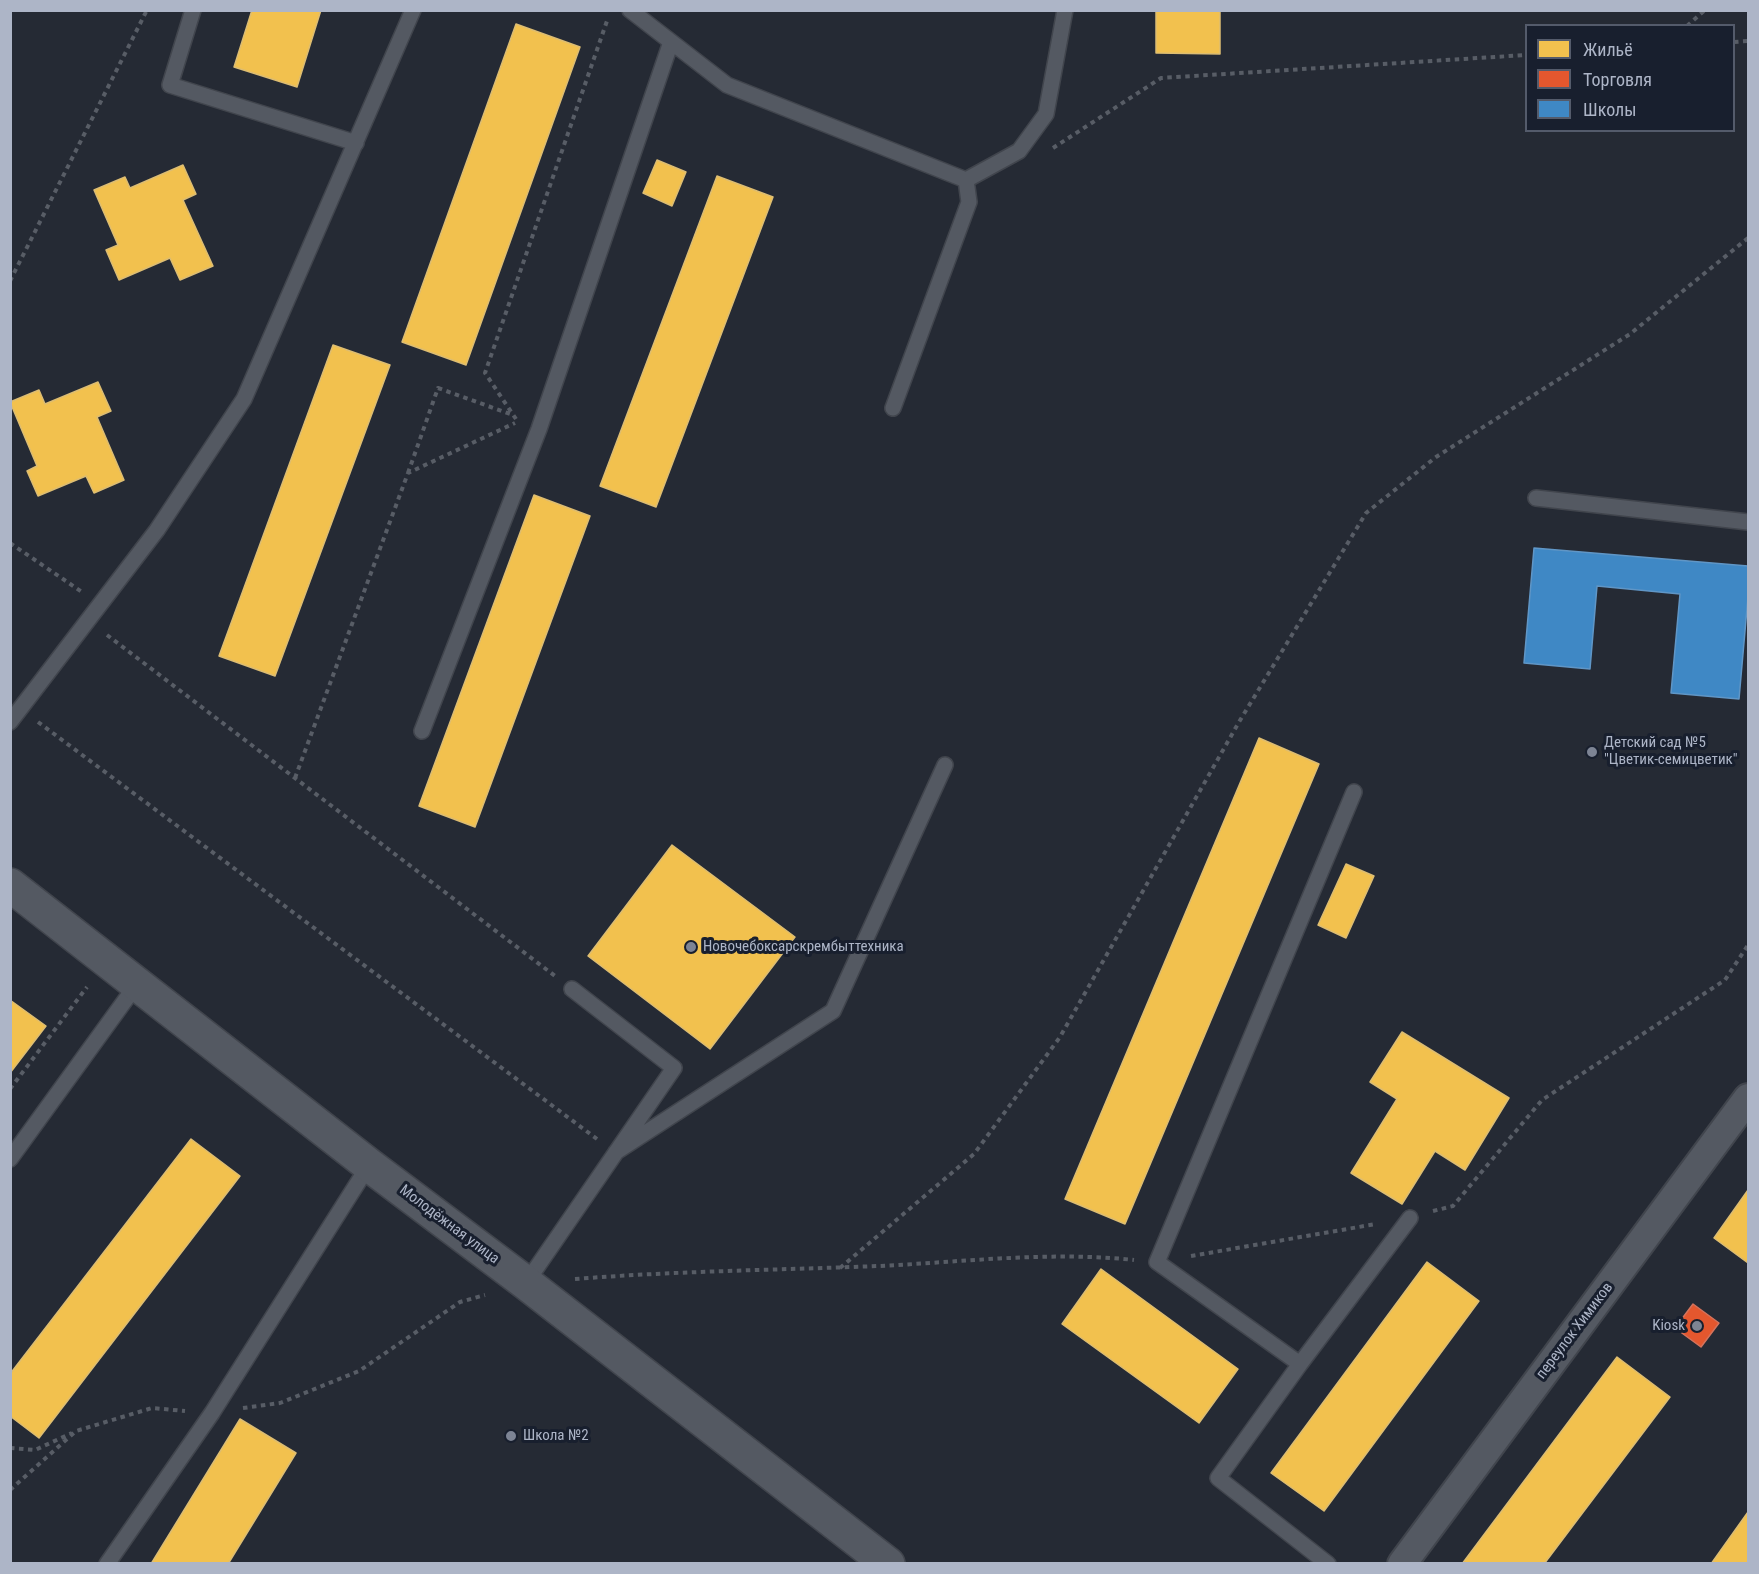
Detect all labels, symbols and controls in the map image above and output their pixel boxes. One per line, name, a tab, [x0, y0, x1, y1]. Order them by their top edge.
legend	[1525, 24, 1735, 132]
text: Жильё	[1583, 39, 1633, 60]
text: Торговля	[1583, 69, 1652, 90]
text: Школы	[1583, 99, 1636, 120]
place label: Детский сад №5 "Цветик-семицветик"	[1604, 734, 1738, 769]
marker: Детский сад №5 "Цветик-семицветик"	[1585, 745, 1599, 759]
place label: Новочебоксарскрембыттехника	[703, 938, 904, 956]
marker: Новочебоксарскрембыттехника	[684, 940, 698, 954]
street label: Молодёжная улица	[396, 1182, 502, 1268]
street label: переулок Химиков	[1533, 1279, 1617, 1383]
place label: Kiosk	[1652, 1317, 1685, 1335]
marker: Kiosk	[1690, 1319, 1704, 1333]
place label: Школа №2	[523, 1427, 589, 1445]
marker: Школа №2	[504, 1429, 518, 1443]

